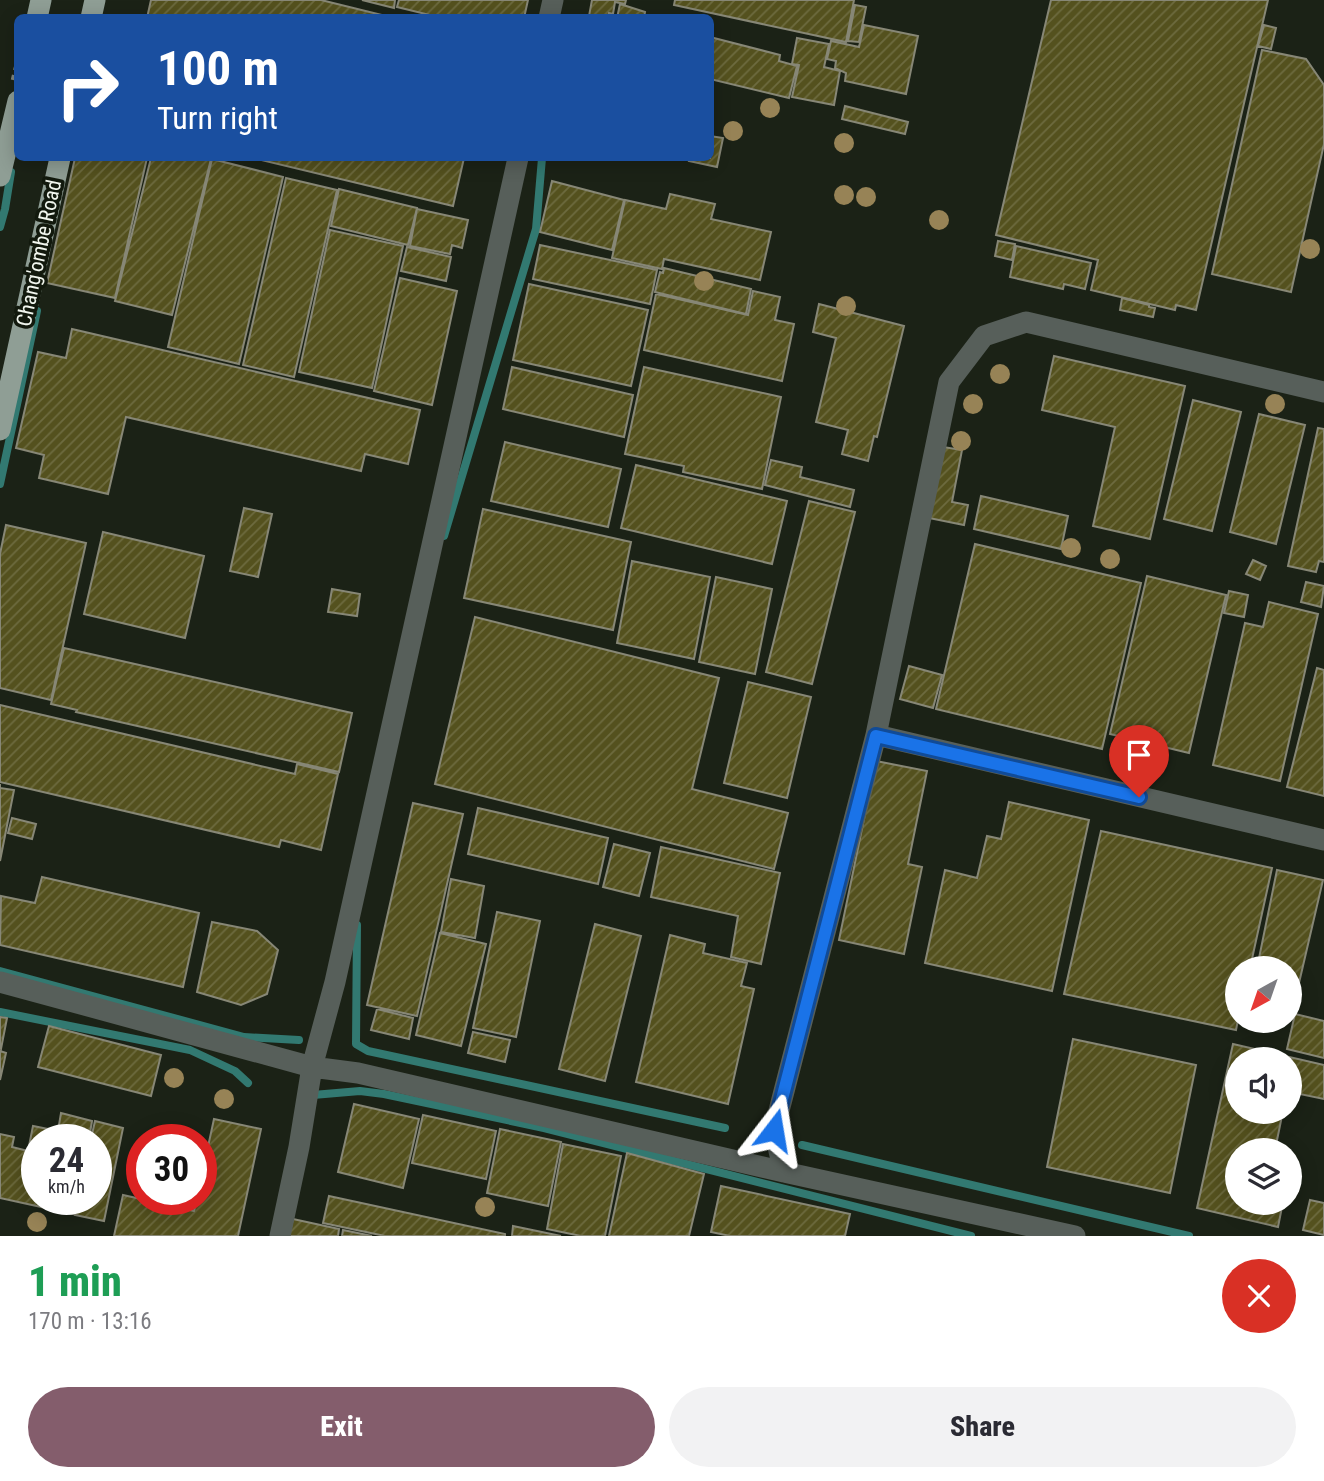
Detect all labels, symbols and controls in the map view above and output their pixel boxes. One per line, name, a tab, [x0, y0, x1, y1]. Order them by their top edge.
text: 100 m	[157, 40, 279, 97]
icon: right	[42, 42, 133, 133]
text: Turn right	[157, 99, 278, 137]
street label: Chang'ombe Road	[12, 178, 66, 328]
pin	[1109, 725, 1169, 797]
icon: arrive	[1120, 736, 1158, 774]
north arrow	[1225, 956, 1302, 1032]
map controls	[1225, 956, 1302, 1215]
button: sound	[1225, 1047, 1302, 1124]
position arrow	[737, 1093, 811, 1167]
speed limit sign: 30	[126, 1124, 217, 1215]
button: layers	[1225, 1138, 1302, 1215]
text: 24	[49, 1140, 84, 1181]
text: km/h	[48, 1176, 85, 1197]
text: 1 min	[28, 1257, 122, 1306]
button: close	[1222, 1259, 1296, 1333]
text: 170 m · 13:16	[28, 1308, 152, 1335]
button: Exit	[28, 1387, 655, 1467]
button: Share	[669, 1387, 1296, 1467]

